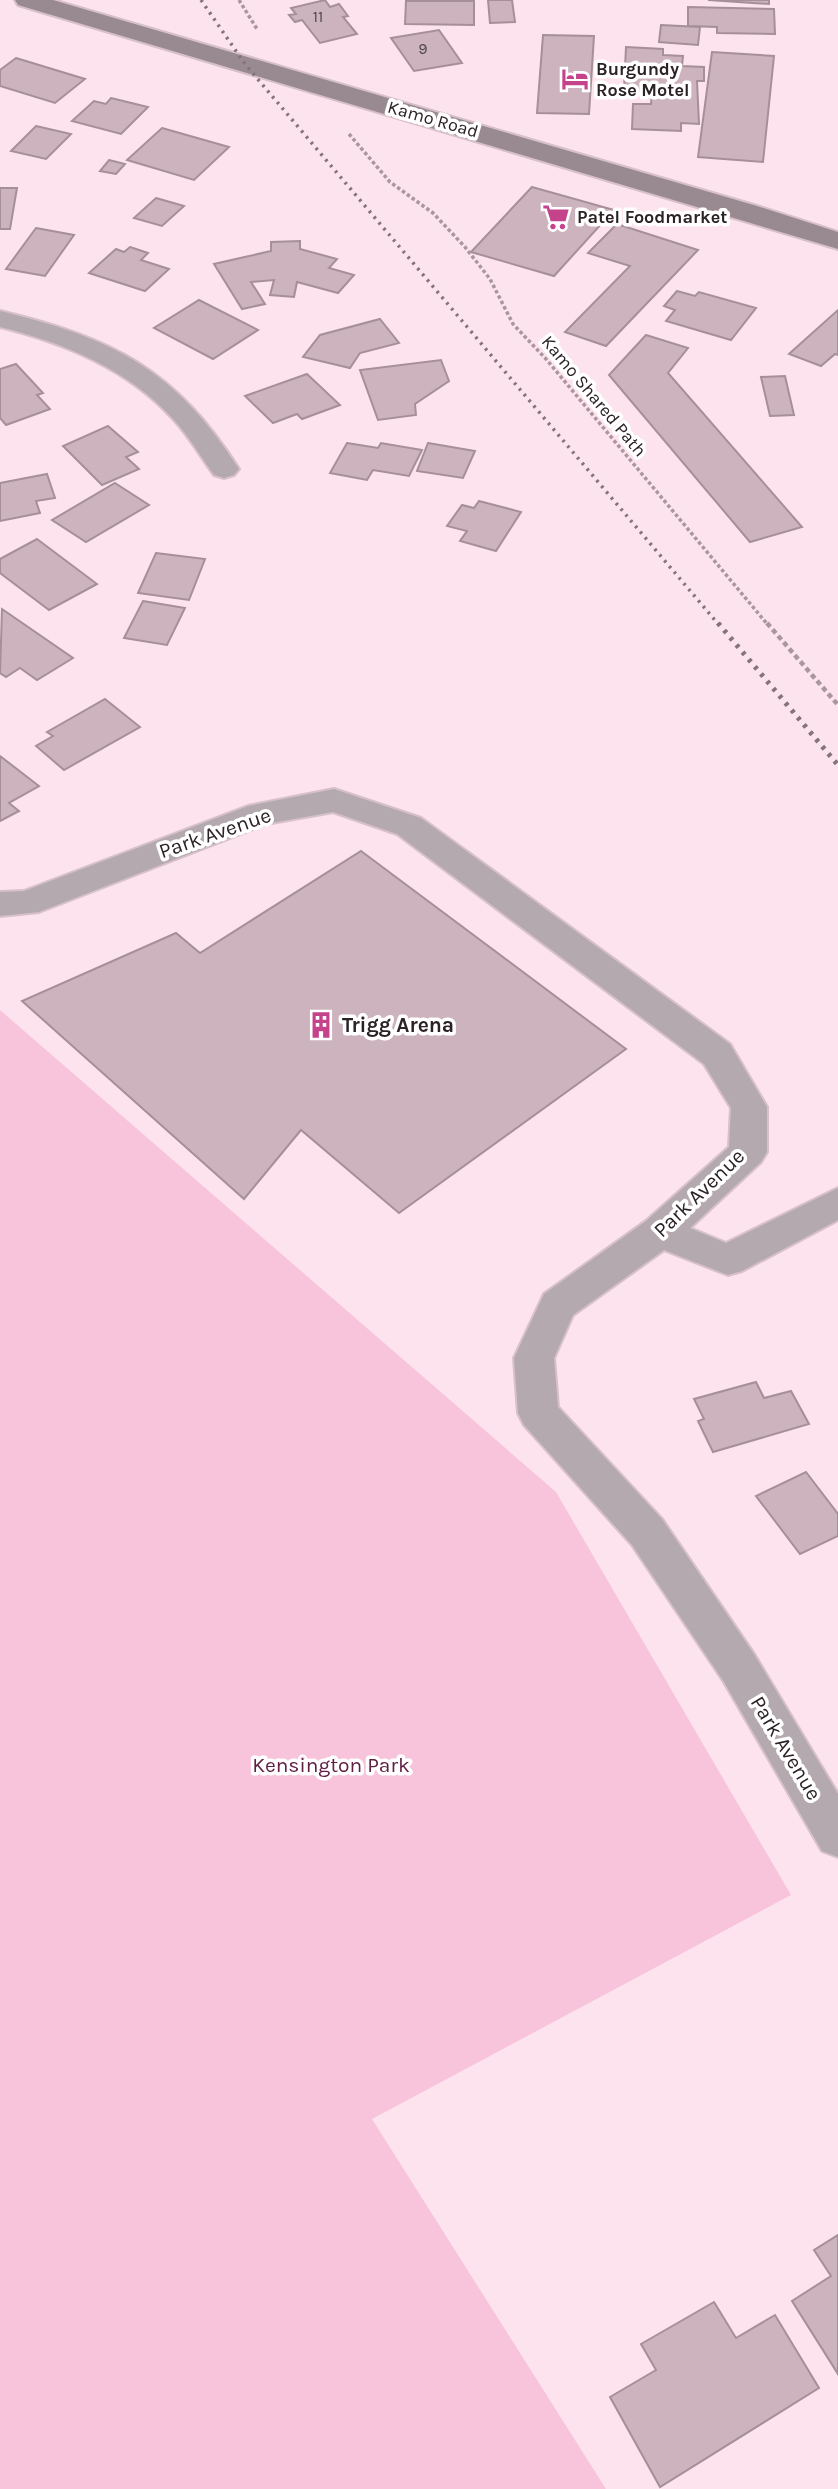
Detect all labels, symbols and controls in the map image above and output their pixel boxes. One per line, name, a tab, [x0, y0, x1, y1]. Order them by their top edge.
house number: 11	[313, 7, 323, 26]
house number: 9	[418, 39, 428, 58]
place label: Burgundy Rose Motel	[596, 58, 689, 101]
hotel icon: Burgundy Rose Motel	[560, 64, 590, 94]
street label: Kamo Road	[385, 96, 481, 142]
supermarket icon: Patel Foodmarket	[541, 202, 571, 232]
place label: Patel Foodmarket	[577, 206, 727, 228]
street label: Kamo Shared Path	[537, 331, 651, 461]
street label: Park Avenue	[156, 803, 274, 863]
building icon: Trigg Arena	[306, 1010, 336, 1040]
place label: Trigg Arena	[342, 1013, 454, 1037]
street label: Park Avenue	[649, 1144, 749, 1242]
street label: Park Avenue	[746, 1692, 826, 1804]
park label: Kensington Park	[252, 1753, 410, 1777]

